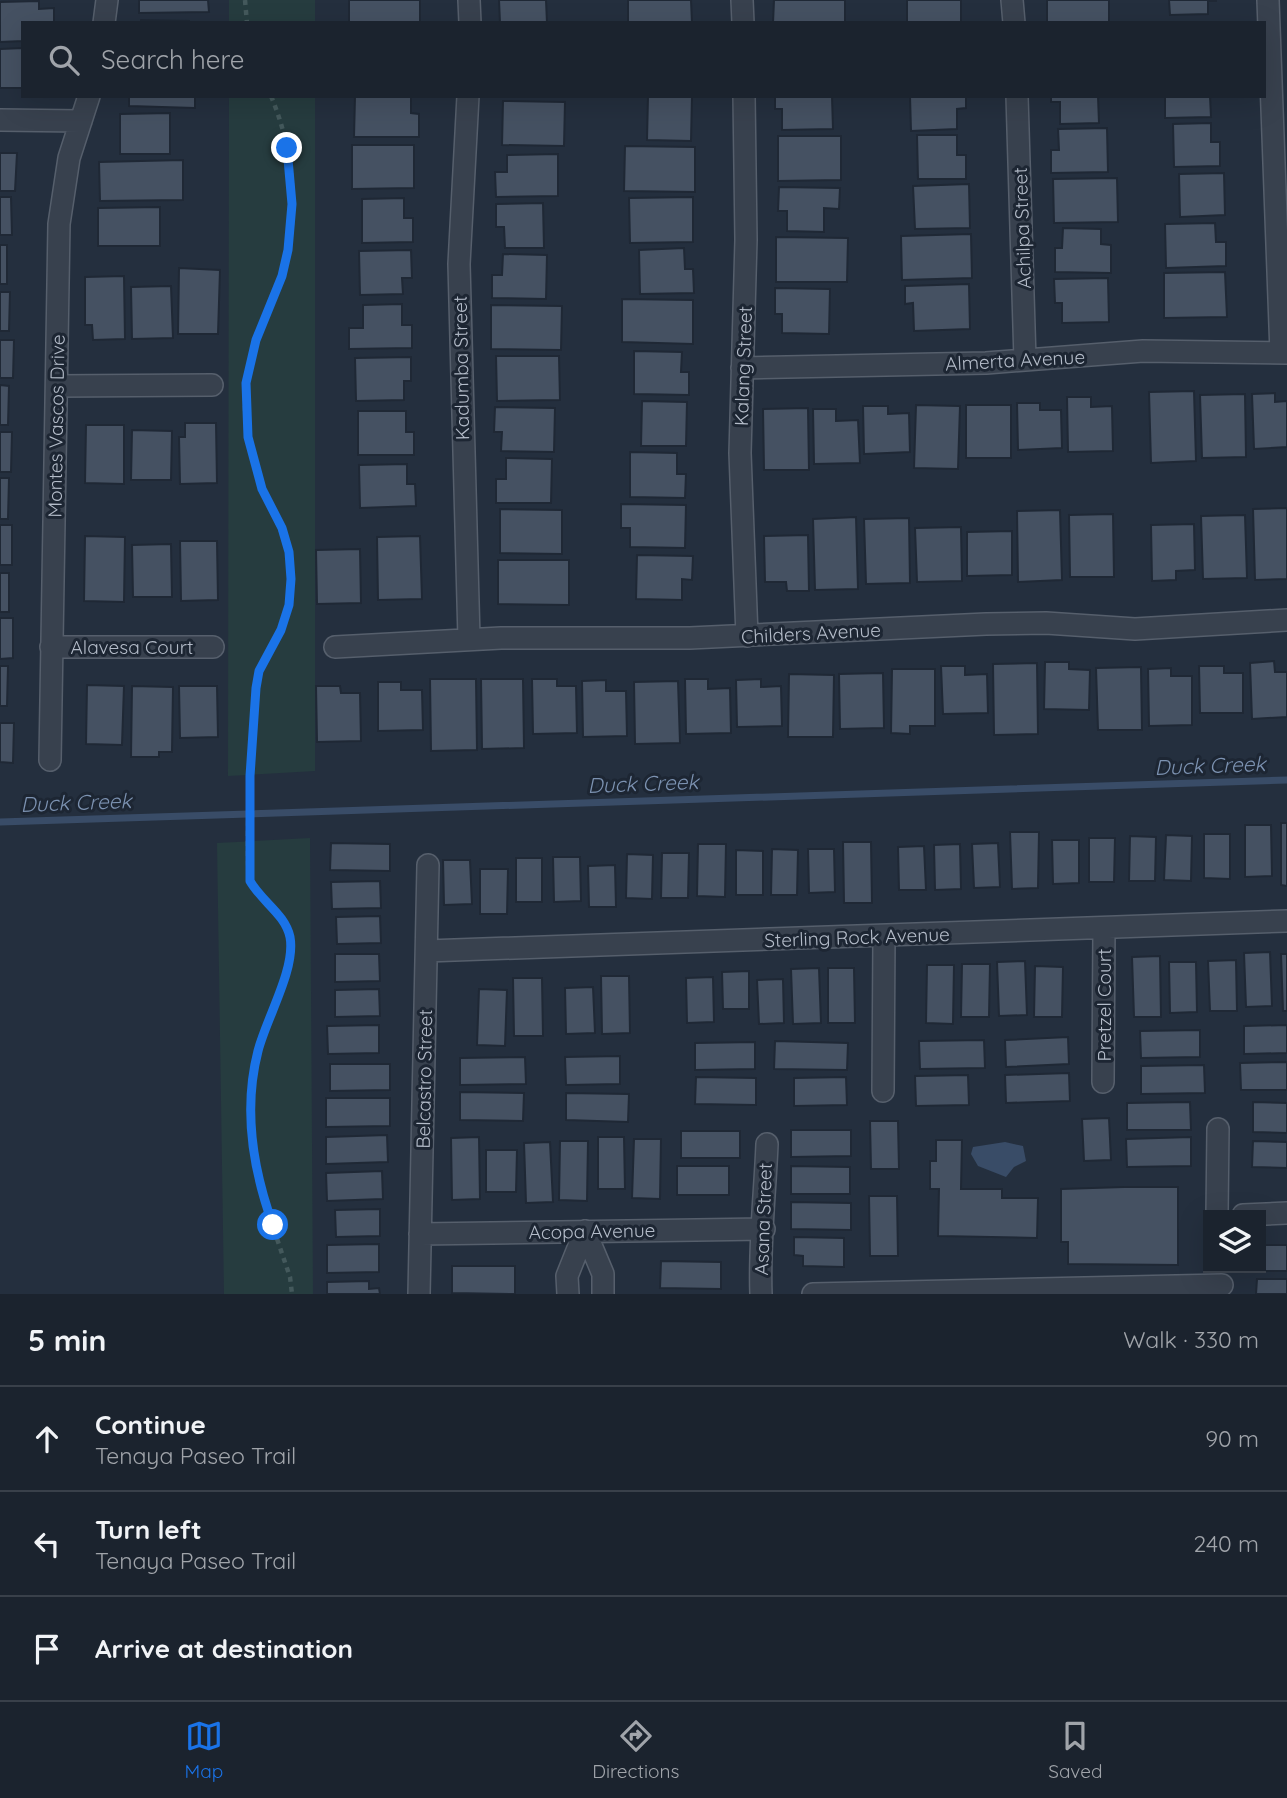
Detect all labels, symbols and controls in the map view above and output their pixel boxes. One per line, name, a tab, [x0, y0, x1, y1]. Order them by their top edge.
search box	[21, 21, 1266, 98]
icon: search	[45, 41, 83, 79]
text: Search here	[101, 43, 245, 76]
route end	[271, 132, 302, 163]
street label: Achilpa Street	[1008, 167, 1036, 289]
street label: Kadumba Street	[448, 296, 474, 440]
street label: Kalang Street	[729, 306, 757, 426]
street label: Montes Vascos Drive	[42, 334, 70, 518]
street label: Almerta Avenue	[944, 344, 1086, 376]
street label: Childers Avenue	[740, 617, 882, 649]
street label: Alavesa Court	[71, 635, 193, 659]
water label: Duck Creek	[1154, 750, 1268, 780]
water label: Duck Creek	[587, 768, 701, 798]
water label: Duck Creek	[20, 787, 134, 817]
street label: Sterling Rock Avenue	[764, 922, 950, 952]
street label: Pretzel Court	[1092, 948, 1116, 1062]
street label: Belcastro Street	[411, 1009, 437, 1149]
street label: Asana Street	[749, 1162, 777, 1276]
route start	[257, 1209, 288, 1240]
map controls	[1203, 1210, 1266, 1273]
button: layers	[1203, 1210, 1266, 1273]
street label: Acopa Avenue	[528, 1218, 656, 1244]
text: 5 min	[28, 1321, 106, 1359]
text: Walk · 330 m	[1123, 1325, 1259, 1354]
text: Continue	[95, 1408, 206, 1441]
icon: ahead	[28, 1420, 66, 1458]
text: 90 m	[1205, 1424, 1259, 1453]
text: Tenaya Paseo Trail	[95, 1441, 296, 1470]
text: Turn left	[95, 1513, 202, 1546]
icon: left	[28, 1525, 66, 1563]
text: 240 m	[1194, 1529, 1259, 1558]
text: Tenaya Paseo Trail	[95, 1546, 296, 1575]
icon: arrive	[28, 1630, 66, 1668]
text: Arrive at destination	[95, 1632, 353, 1665]
tab: Map	[185, 1717, 223, 1783]
tab: Directions	[592, 1717, 679, 1783]
tab: Saved	[1048, 1717, 1103, 1783]

